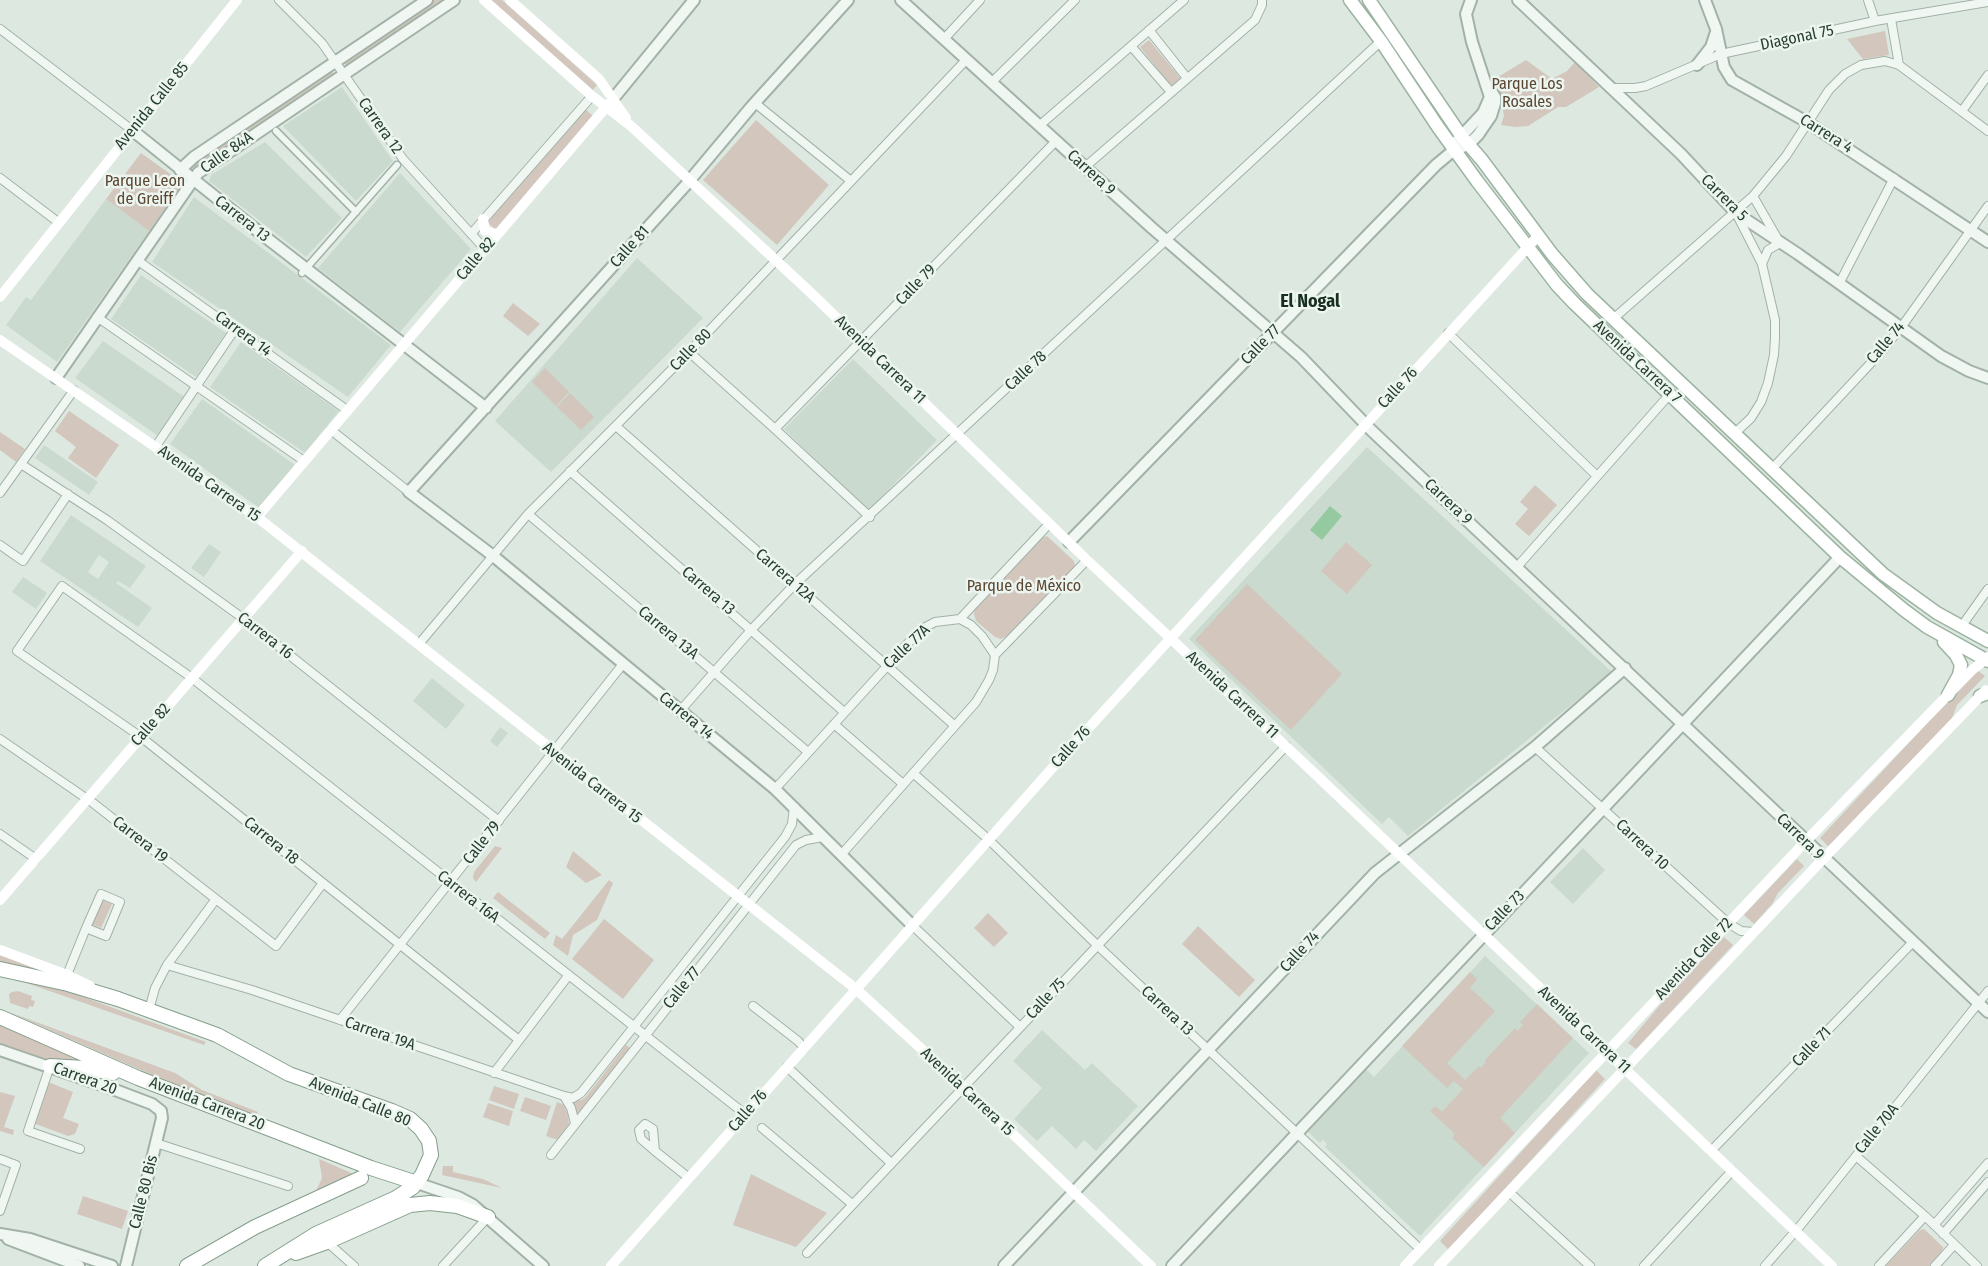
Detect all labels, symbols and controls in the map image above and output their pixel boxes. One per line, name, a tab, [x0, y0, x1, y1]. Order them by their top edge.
street label: Diagonal 75	[1759, 21, 1835, 55]
street label: Avenida Calle 85	[111, 58, 193, 154]
park label: Parque Los Rosales	[1491, 75, 1563, 113]
street label: Carrera 12	[354, 94, 406, 158]
street label: Carrera 4	[1796, 110, 1856, 158]
street label: Calle 84A	[197, 128, 257, 178]
street label: Carrera 9	[1063, 146, 1119, 200]
street label: Carrera 5	[1697, 171, 1751, 225]
park label: Parque Leon de Greiff	[105, 172, 185, 210]
street label: Carrera 13	[211, 192, 273, 246]
street label: Calle 81	[606, 222, 654, 272]
street label: Calle 82	[452, 233, 500, 285]
street label: Calle 79	[892, 260, 940, 310]
district label: El Nogal	[1280, 291, 1340, 313]
street label: Carrera 14	[211, 307, 275, 361]
street label: Avenida Carrera 11	[830, 312, 930, 408]
street label: Avenida Carrera 7	[1589, 316, 1685, 408]
street label: Calle 74	[1863, 318, 1909, 368]
street label: Calle 77	[1237, 321, 1285, 369]
street label: Calle 80	[666, 325, 716, 375]
street label: Calle 78	[1001, 347, 1051, 395]
street label: Calle 76	[1374, 363, 1422, 413]
street label: Avenida Carrera 15	[154, 442, 264, 526]
street label: Carrera 9	[1420, 475, 1476, 529]
street label: Carrera 12A	[751, 545, 819, 607]
street label: Carrera 13	[677, 563, 739, 619]
park label: Parque de México	[967, 577, 1081, 597]
street label: Carrera 13A	[634, 602, 702, 664]
street label: Carrera 16	[233, 608, 297, 664]
street label: Calle 77A	[880, 621, 934, 673]
street label: Avenida Carrera 11	[1182, 647, 1282, 743]
street label: Carrera 14	[655, 688, 717, 744]
street label: Calle 82	[127, 700, 175, 750]
street label: Calle 76	[1047, 722, 1095, 772]
street label: Avenida Carrera 15	[539, 738, 645, 828]
street label: Carrera 9	[1772, 810, 1828, 864]
street label: Carrera 19	[108, 812, 172, 868]
street label: Carrera 18	[240, 813, 302, 869]
street label: Carrera 10	[1611, 816, 1673, 874]
street label: Calle 79	[459, 818, 505, 868]
street label: Carrera 16A	[433, 867, 503, 927]
street label: Calle 73	[1481, 887, 1529, 935]
street label: Avenida Calle 72	[1651, 914, 1737, 1004]
street label: Calle 74	[1276, 927, 1324, 977]
street label: Calle 77	[659, 963, 705, 1013]
street label: Calle 75	[1022, 974, 1070, 1024]
street label: Carrera 13	[1137, 982, 1197, 1040]
street label: Avenida Carrera 11	[1534, 982, 1634, 1078]
street label: Carrera 19A	[342, 1013, 418, 1055]
street label: Calle 71	[1788, 1023, 1836, 1071]
street label: Avenida Carrera 15	[916, 1044, 1018, 1140]
street label: Carrera 20	[50, 1059, 120, 1099]
street label: Avenida Carrera 20	[146, 1073, 268, 1135]
street label: Avenida Calle 80	[306, 1073, 414, 1131]
street label: Calle 76	[724, 1086, 772, 1136]
street label: Calle 70A	[1851, 1100, 1903, 1158]
street label: Calle 80 Bis	[126, 1153, 162, 1231]

